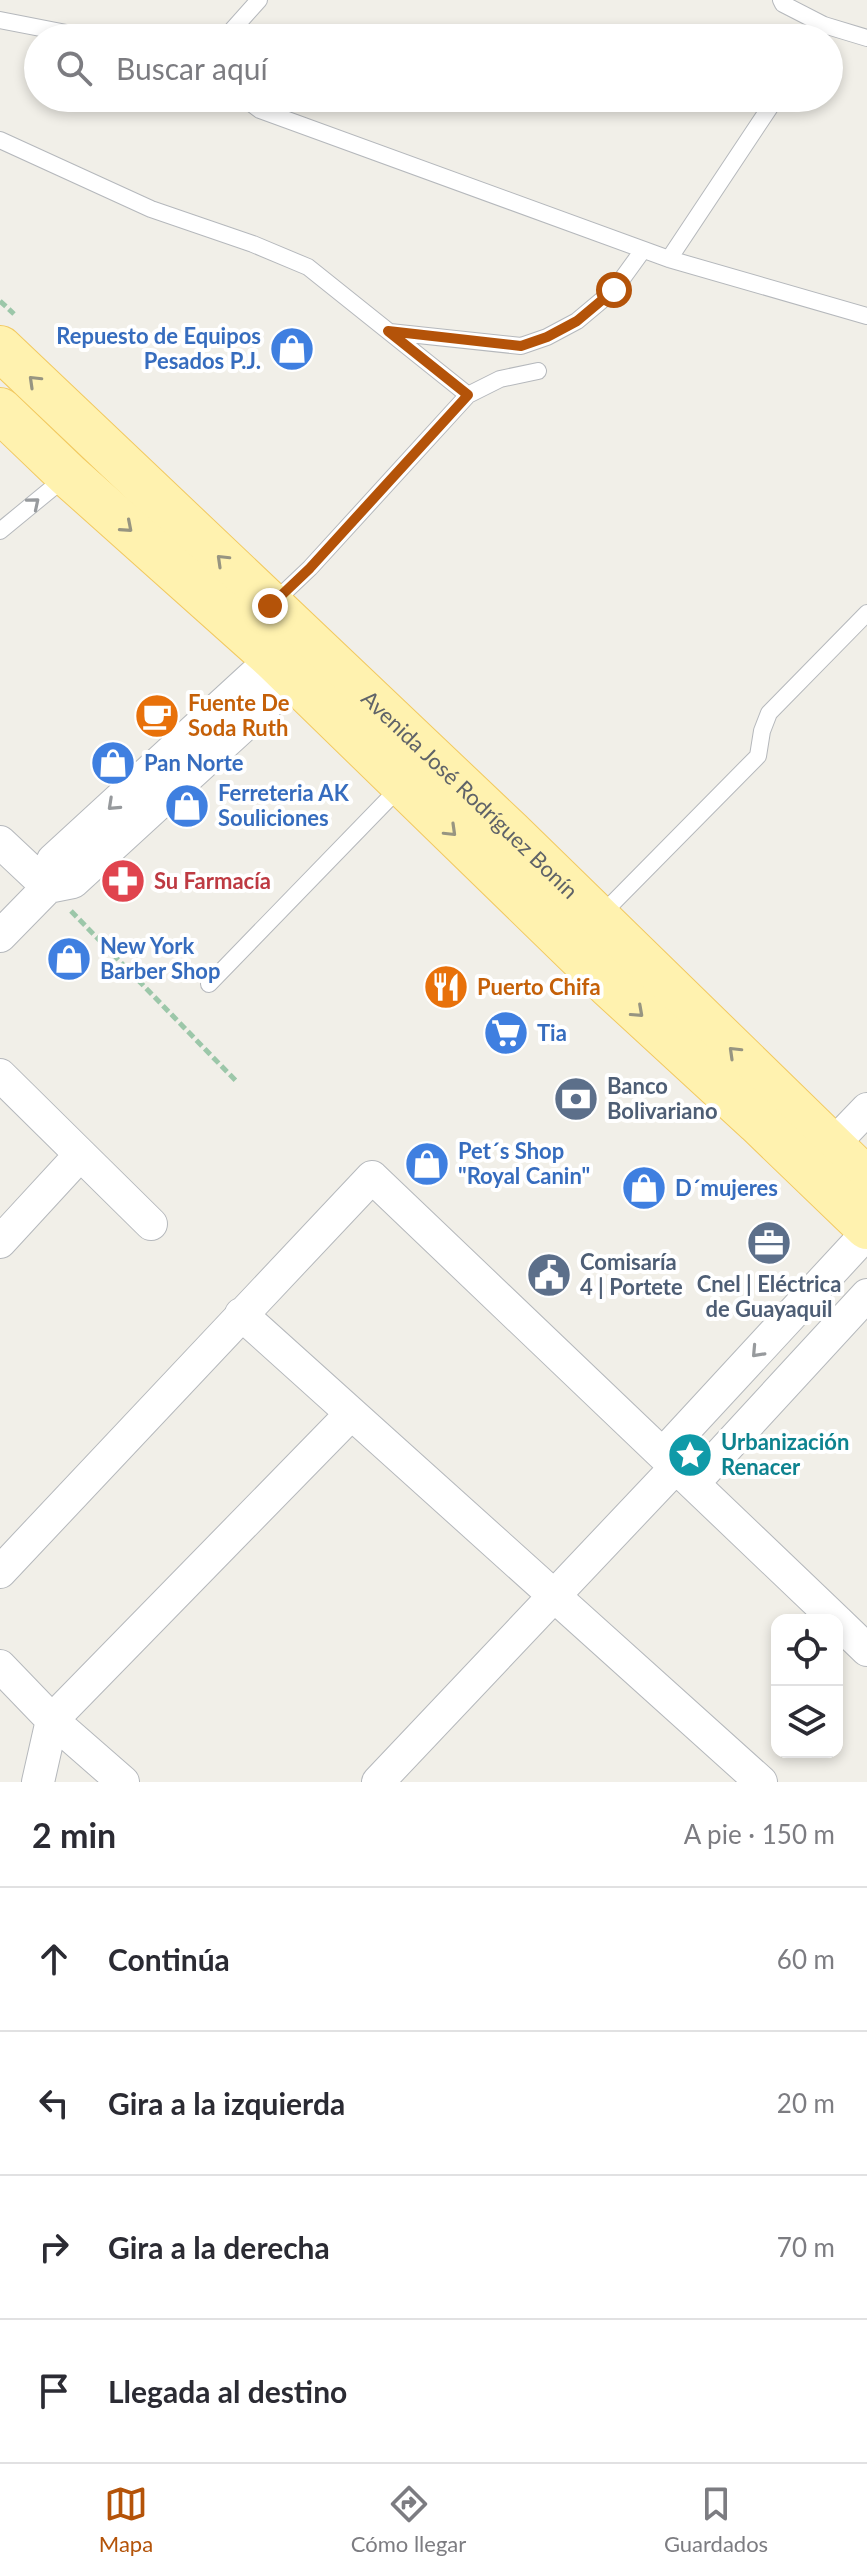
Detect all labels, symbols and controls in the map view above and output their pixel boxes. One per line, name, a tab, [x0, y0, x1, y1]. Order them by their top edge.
search box	[24, 24, 843, 112]
icon: search	[52, 46, 96, 90]
text: Buscar aquí	[116, 50, 268, 86]
route start	[596, 272, 632, 308]
place label: Repuesto de Equipos Pesados P.J.	[56, 322, 261, 374]
shop icon: Repuesto de Equipos Pesados P.J.	[268, 325, 316, 373]
one-way arrow	[29, 375, 43, 390]
one-way arrow	[25, 498, 39, 513]
one-way arrow	[117, 517, 132, 532]
one-way arrow	[217, 555, 232, 569]
route end	[252, 588, 288, 624]
street label: Avenida José Rodríguez Bonín	[356, 684, 584, 904]
place label: Fuente De Soda Ruth	[188, 689, 290, 741]
cafe icon: Fuente De Soda Ruth	[133, 692, 181, 740]
shop icon: Pan Norte	[89, 739, 137, 787]
place label: Pan Norte	[144, 749, 244, 776]
place label: Ferreteria AK Souliciones	[218, 779, 350, 831]
shop icon: Ferreteria AK Souliciones	[163, 782, 211, 830]
one-way arrow	[108, 796, 122, 811]
one-way arrow	[442, 822, 456, 836]
pharmacy icon: Su Farmacía	[99, 857, 147, 905]
place label: Su Farmacía	[154, 867, 271, 894]
place label: New York Barber Shop	[100, 932, 220, 984]
shop icon: New York Barber Shop	[45, 935, 93, 983]
restaurant icon: Puerto Chifa	[422, 963, 470, 1011]
place label: Puerto Chifa	[477, 973, 601, 1000]
one-way arrow	[629, 1002, 643, 1017]
supermarket icon: Tia	[482, 1009, 530, 1057]
place label: Tia	[537, 1019, 567, 1046]
one-way arrow	[729, 1047, 743, 1062]
place label: Banco Bolivariano	[607, 1072, 718, 1124]
bank icon: Banco Bolivariano	[552, 1075, 600, 1123]
place label: Pet´s Shop "Royal Canin"	[458, 1137, 590, 1189]
shop icon: Pet´s Shop "Royal Canin"	[403, 1140, 451, 1188]
shop icon: D´mujeres	[620, 1164, 668, 1212]
place label: D´mujeres	[675, 1174, 778, 1201]
office icon: Cnel | Eléctrica de Guayaquil	[745, 1219, 793, 1267]
place label: Comisaría 4 | Portete	[580, 1248, 683, 1300]
public building icon: Comisaría 4 | Portete	[525, 1251, 573, 1299]
place label: Cnel | Eléctrica de Guayaquil	[697, 1270, 841, 1322]
one-way arrow	[752, 1343, 767, 1357]
place label: Urbanización Renacer	[721, 1428, 849, 1480]
place icon: Urbanización Renacer	[666, 1431, 714, 1479]
map controls	[771, 1614, 843, 1758]
button: locate	[771, 1614, 843, 1686]
button: layers	[771, 1686, 843, 1758]
text: 2 min	[32, 1814, 116, 1855]
text: A pie · 150 m	[684, 1818, 835, 1850]
icon: ahead	[32, 1937, 76, 1981]
text: Continúa	[108, 1941, 230, 1977]
text: 60 m	[777, 1943, 835, 1975]
icon: left	[32, 2081, 76, 2125]
text: Gira a la izquierda	[108, 2085, 345, 2121]
text: 20 m	[777, 2087, 835, 2119]
icon: right	[32, 2225, 76, 2269]
text: Gira a la derecha	[108, 2229, 330, 2265]
text: 70 m	[777, 2231, 835, 2263]
icon: arrive	[32, 2369, 76, 2413]
text: Llegada al destino	[108, 2373, 347, 2409]
tab: Mapa	[99, 2482, 153, 2557]
tab: Cómo llegar	[351, 2482, 466, 2557]
tab: Guardados	[664, 2482, 768, 2557]

